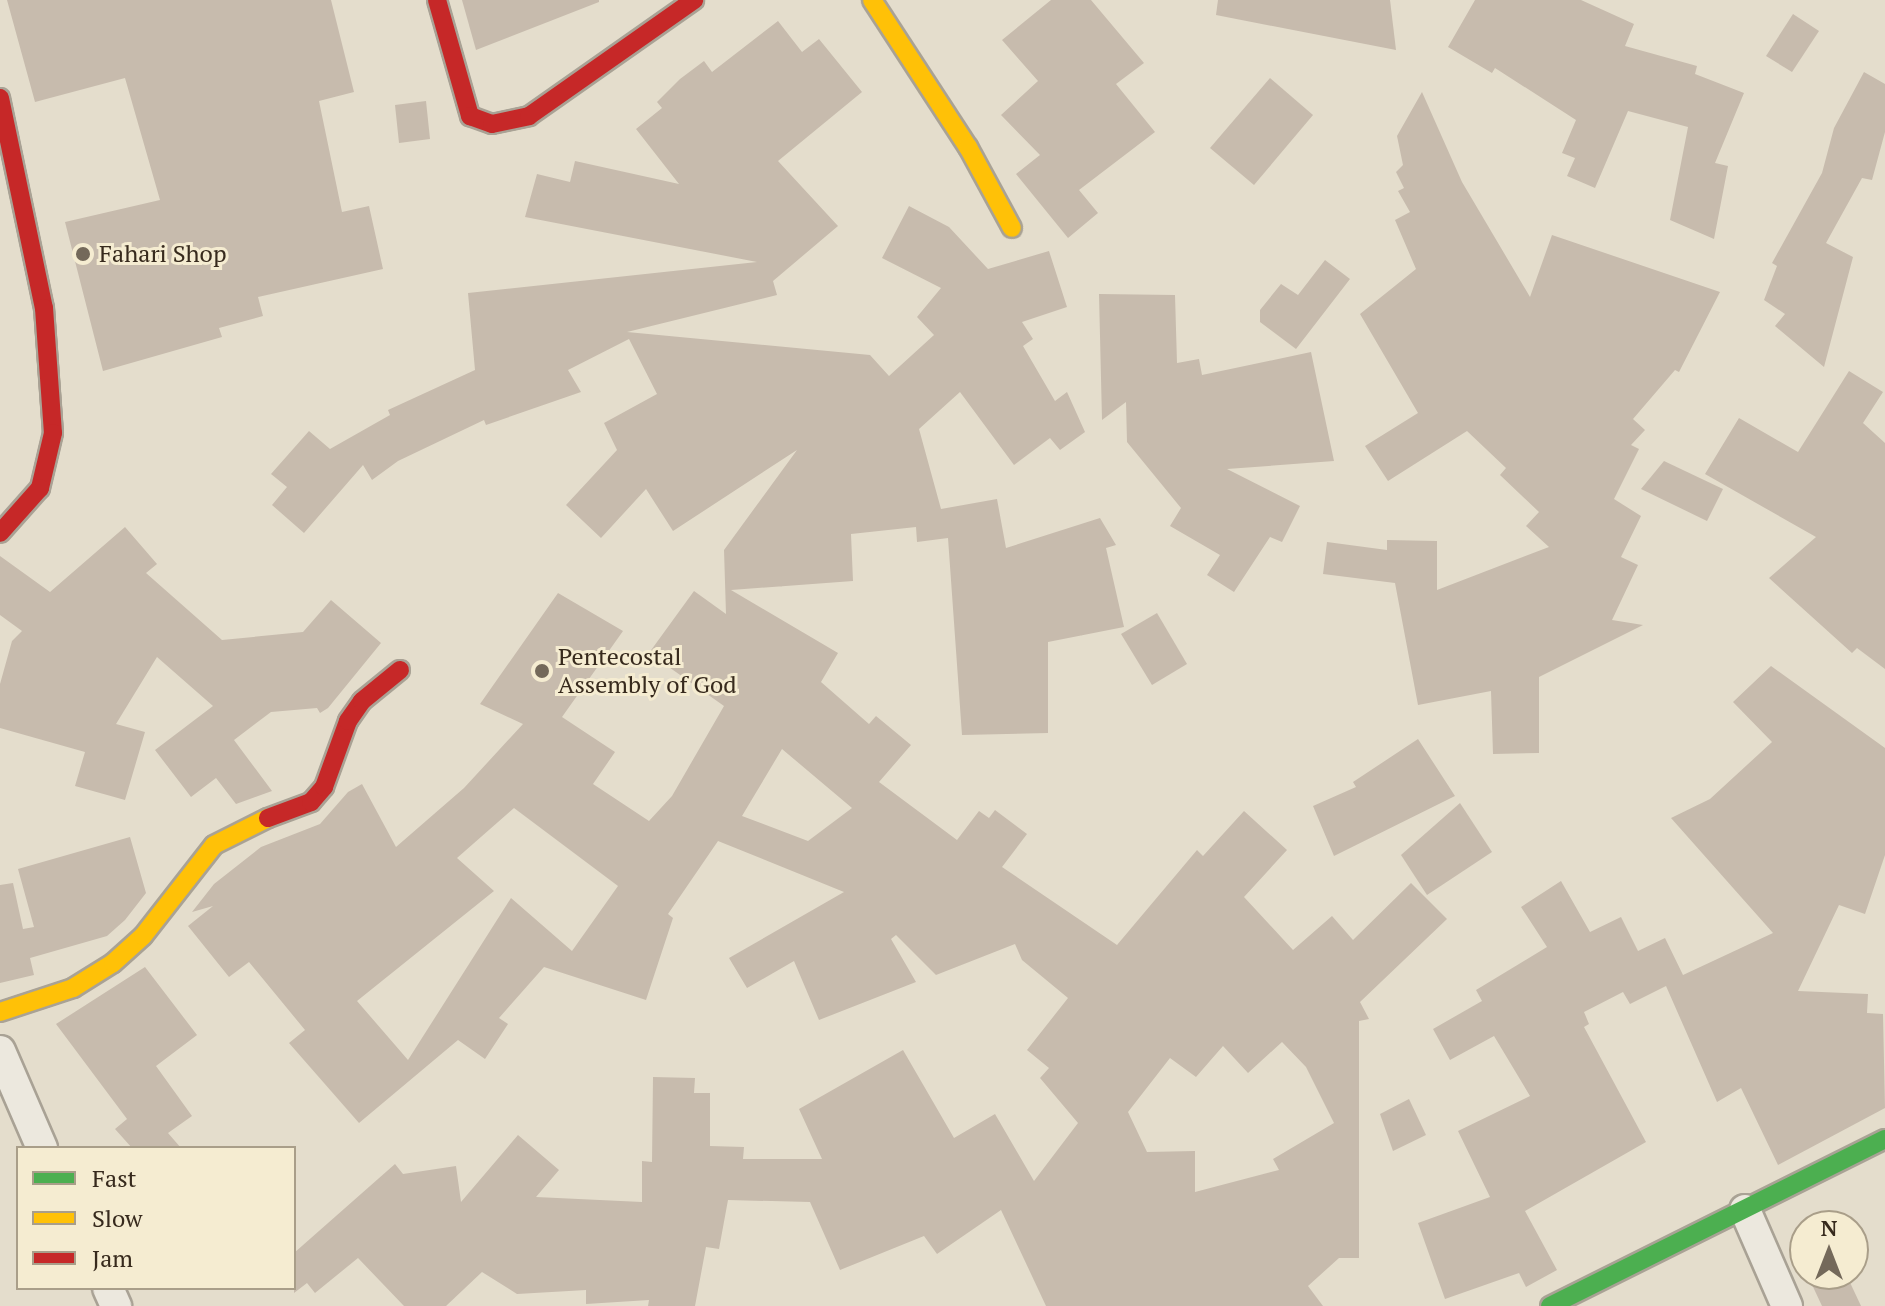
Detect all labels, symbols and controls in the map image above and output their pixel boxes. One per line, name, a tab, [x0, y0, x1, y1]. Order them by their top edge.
place label: Fahari Shop	[99, 240, 226, 268]
marker: Fahari Shop	[74, 245, 92, 263]
place label: Pentecostal Assembly of God	[558, 643, 737, 699]
marker: Pentecostal Assembly of God	[533, 662, 551, 680]
legend	[16, 1146, 296, 1290]
text: Fast	[92, 1162, 136, 1194]
text: Slow	[92, 1202, 143, 1234]
north arrow	[1789, 1210, 1869, 1290]
text: N	[1821, 1213, 1837, 1242]
text: Jam	[92, 1242, 133, 1274]

